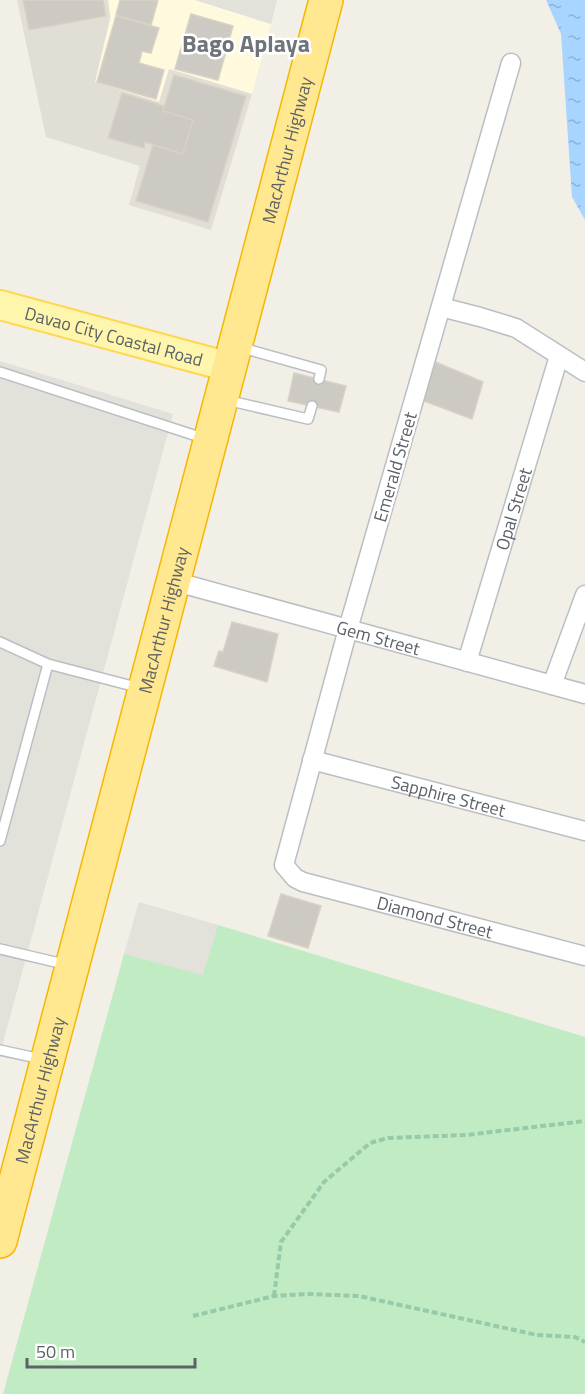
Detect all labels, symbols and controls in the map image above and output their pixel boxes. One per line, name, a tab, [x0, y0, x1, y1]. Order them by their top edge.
district label: Bago Aplaya	[182, 25, 310, 61]
street label: MacArthur Highway	[254, 73, 319, 226]
street label: Davao City Coastal Road	[22, 299, 206, 373]
street label: Emerald Street	[366, 408, 424, 525]
street label: Opal Street	[488, 464, 538, 553]
street label: MacArthur Highway	[131, 543, 195, 697]
street label: Gem Street	[334, 613, 424, 662]
street label: Sapphire Street	[388, 768, 509, 823]
street label: Diamond Street	[374, 889, 497, 945]
street label: MacArthur Highway	[7, 1013, 72, 1167]
scale bar	[27, 1331, 195, 1369]
text: 50 m	[36, 1338, 75, 1365]

